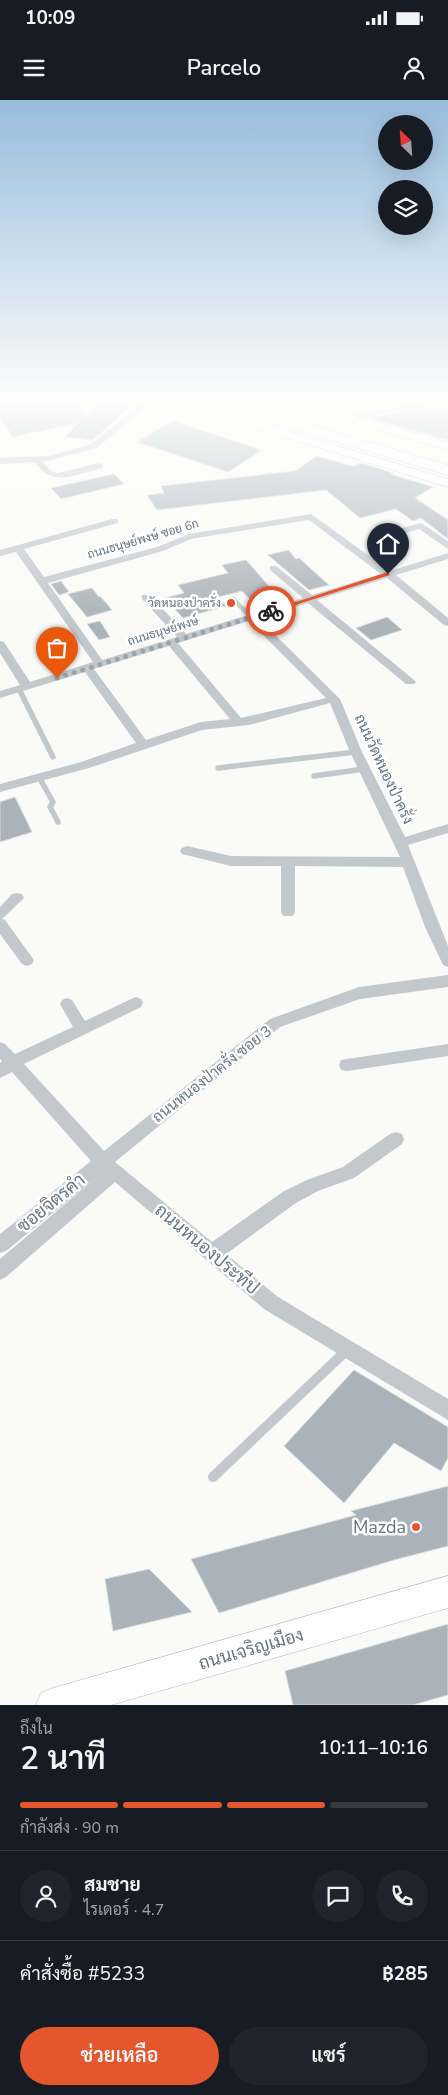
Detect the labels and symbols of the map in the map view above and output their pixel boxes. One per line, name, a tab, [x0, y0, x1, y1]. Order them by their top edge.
north arrow	[378, 115, 432, 170]
street label: ถนนธนุษย์พงษ์ ซอย 6ก	[85, 515, 201, 564]
pin	[367, 523, 409, 574]
courier	[246, 586, 296, 636]
place label: วัดหนองป่าครั่ง	[148, 592, 221, 611]
marker: วัดหนองป่าครั่ง	[225, 597, 237, 609]
street label: ถนนธนุษย์พงษ์	[125, 612, 202, 650]
pin	[36, 627, 78, 678]
street label: ถนนวัดหนองป่าครั่ง	[350, 709, 422, 827]
street label: ถนนหนองป่าครั่ง ซอย 3	[145, 1018, 276, 1127]
street label: ซอยจิตรคำ	[12, 1168, 90, 1238]
street label: ถนนหนองประทีป	[150, 1198, 265, 1300]
place label: Mazda	[353, 1515, 406, 1539]
marker: Mazda	[410, 1521, 422, 1533]
street label: ถนนเจริญเมือง	[196, 1623, 306, 1675]

